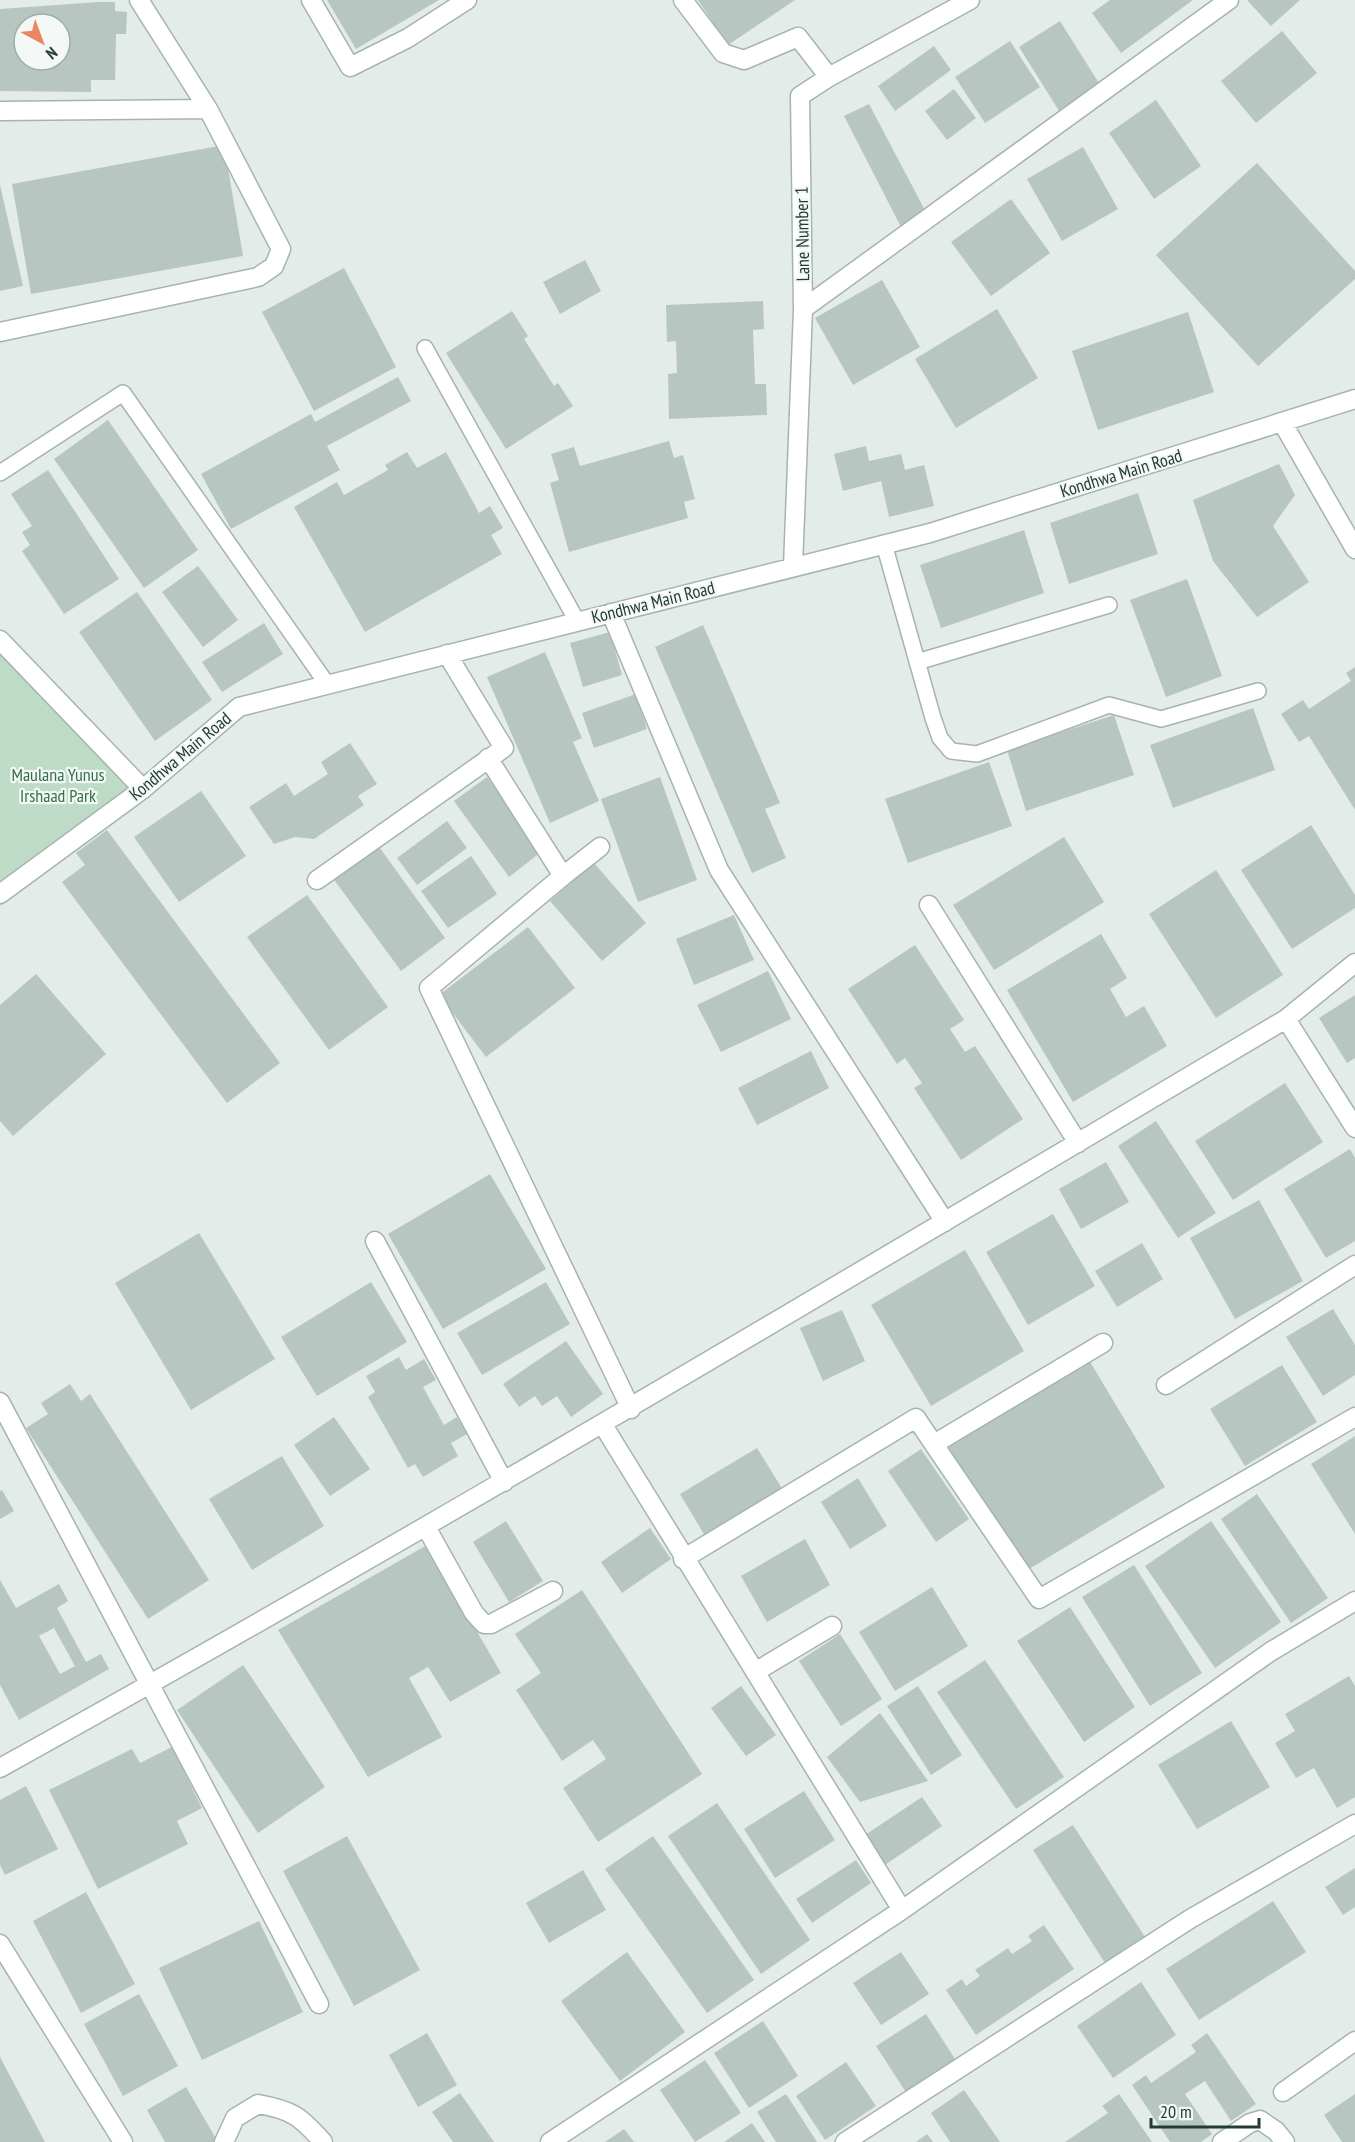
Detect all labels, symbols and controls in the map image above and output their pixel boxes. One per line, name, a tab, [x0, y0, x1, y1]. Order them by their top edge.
north arrow	[12, 12, 72, 72]
text: N	[42, 43, 62, 64]
street label: Lane Number 1	[790, 186, 814, 282]
street label: Kondhwa Main Road	[1057, 444, 1185, 502]
street label: Kondhwa Main Road	[589, 576, 717, 628]
street label: Kondhwa Main Road	[124, 707, 236, 805]
park label: Maulana Yunus Irshaad Park	[11, 763, 105, 807]
scale bar	[1151, 2091, 1259, 2129]
text: 20 m	[1160, 2100, 1192, 2123]

